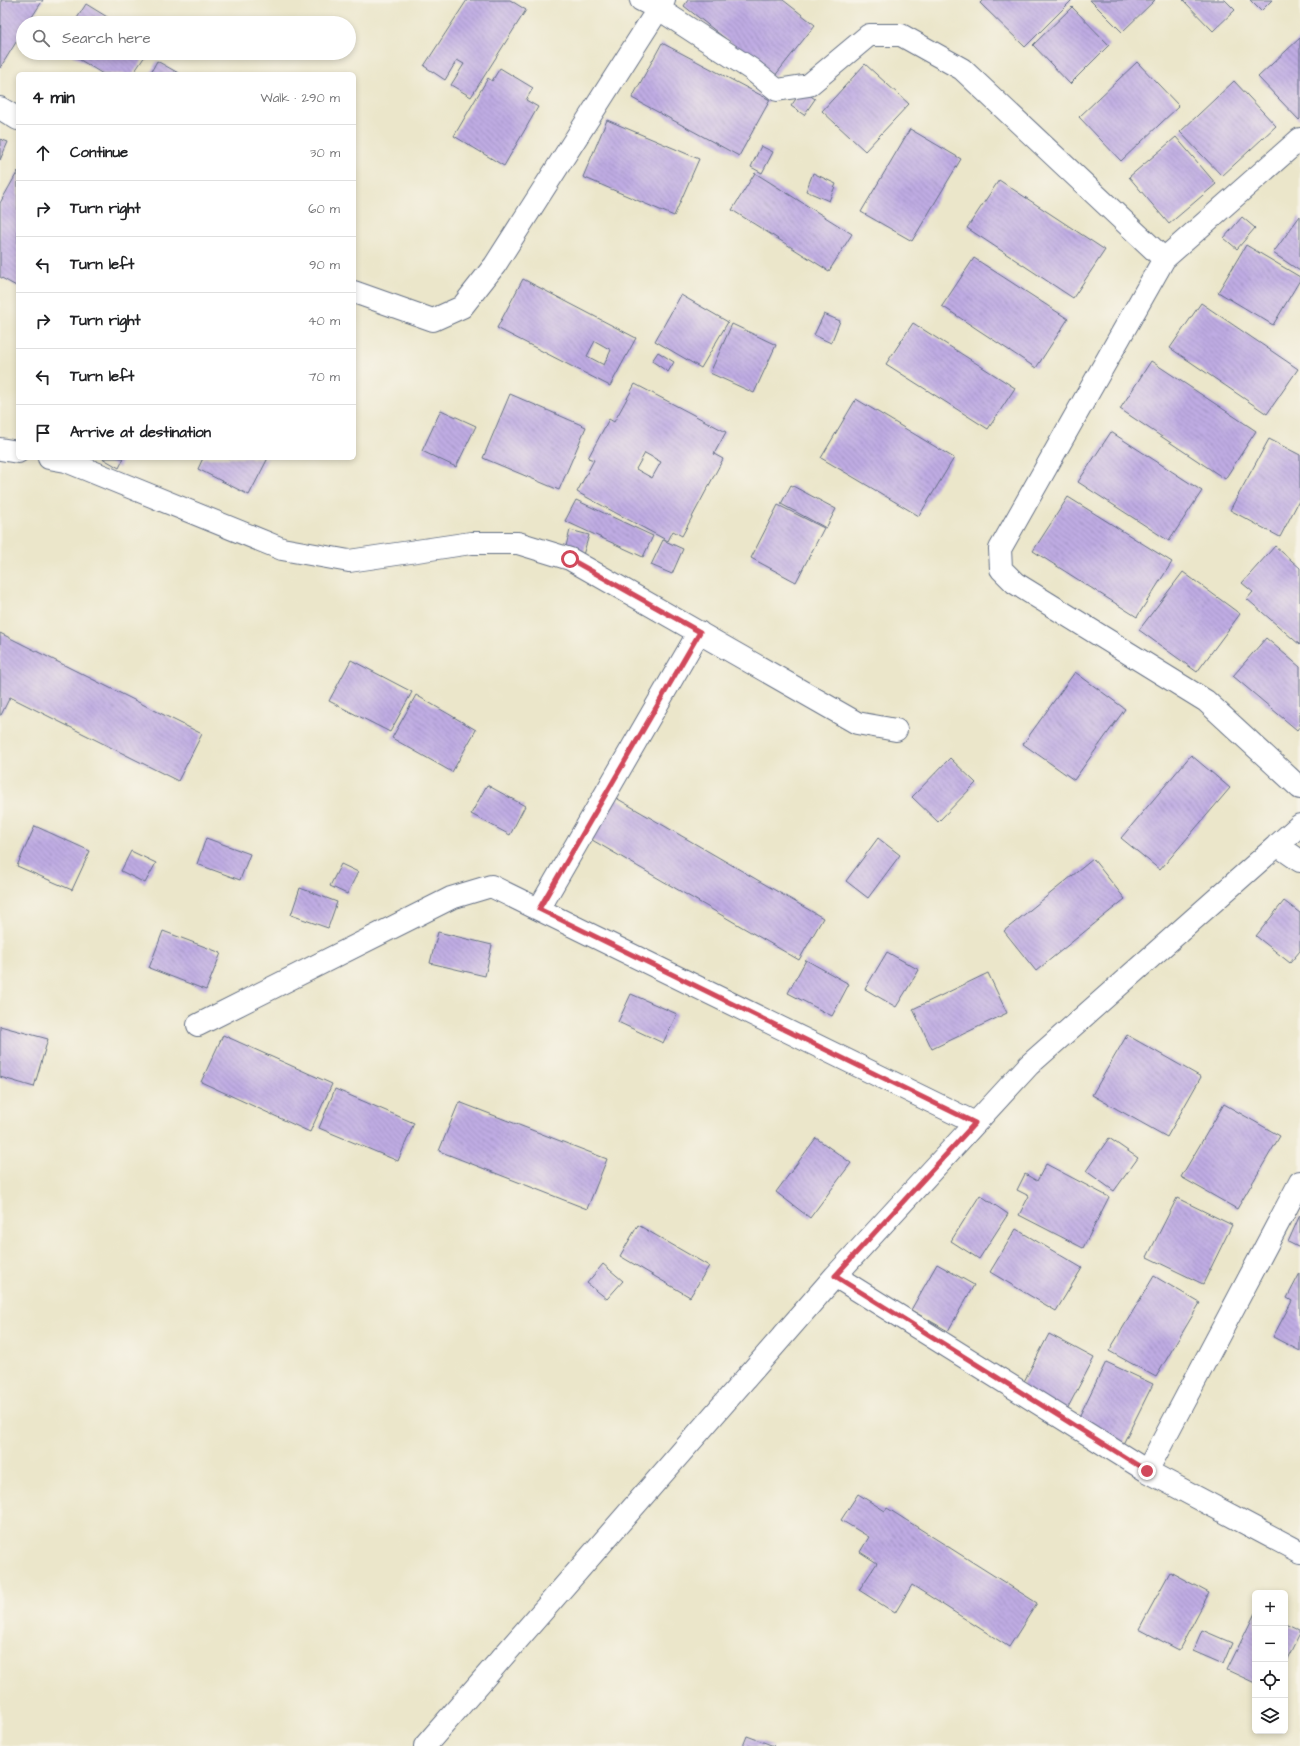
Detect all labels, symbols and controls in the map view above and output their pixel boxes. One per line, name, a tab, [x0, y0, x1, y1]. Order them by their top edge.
search box	[16, 16, 356, 60]
icon: search	[30, 27, 52, 49]
text: Search here	[62, 28, 151, 49]
text: 4 min	[32, 86, 75, 110]
text: Walk · 290 m	[261, 89, 340, 107]
icon: ahead	[32, 142, 54, 164]
text: Continue	[70, 142, 128, 163]
text: 30 m	[310, 144, 340, 162]
icon: right	[32, 198, 54, 220]
text: Turn right	[70, 198, 141, 219]
text: 60 m	[308, 200, 340, 218]
icon: left	[32, 254, 54, 276]
text: Turn left	[70, 254, 134, 275]
text: 90 m	[309, 256, 340, 274]
icon: right	[32, 310, 54, 332]
text: Turn right	[70, 310, 141, 331]
text: 40 m	[308, 312, 340, 330]
icon: left	[32, 366, 54, 388]
text: Turn left	[70, 366, 134, 387]
text: 70 m	[308, 368, 340, 386]
icon: arrive	[32, 422, 54, 444]
text: Arrive at destination	[70, 422, 211, 443]
route start	[561, 550, 579, 568]
route end	[1138, 1462, 1156, 1480]
map controls	[1252, 1590, 1288, 1734]
button: +	[1252, 1590, 1288, 1626]
button: −	[1252, 1626, 1288, 1662]
button: locate	[1252, 1662, 1288, 1698]
button: layers	[1252, 1698, 1288, 1734]

